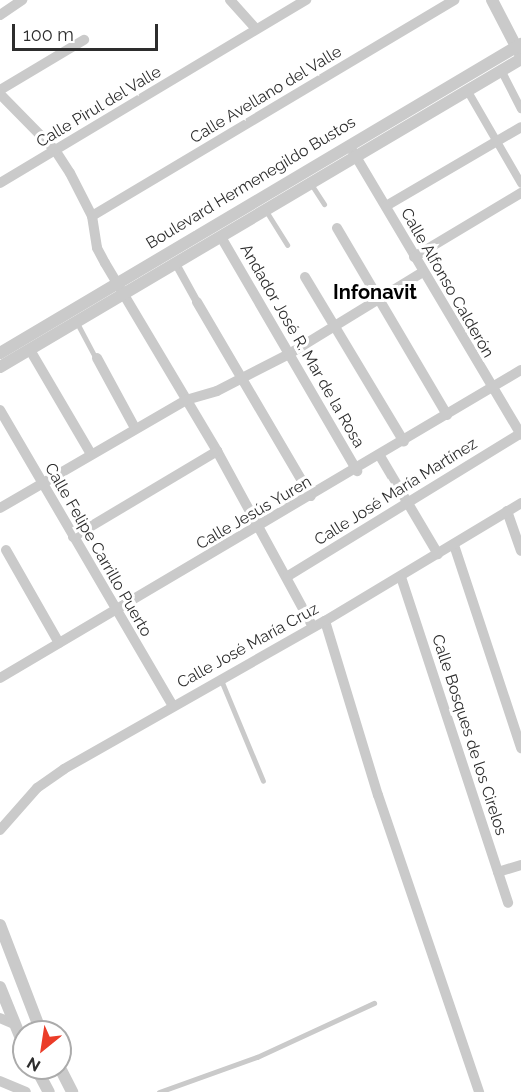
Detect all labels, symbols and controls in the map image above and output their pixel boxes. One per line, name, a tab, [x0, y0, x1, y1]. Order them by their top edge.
scale bar	[15, 12, 160, 50]
text: 100 m	[23, 24, 74, 45]
street label: Calle Avellano del Valle	[186, 42, 346, 148]
street label: Calle Pirul del Valle	[33, 62, 165, 152]
street label: Boulevard Hermenegildo Bustos	[143, 113, 359, 253]
street label: Calle Alfonso Calderón	[396, 205, 498, 361]
street label: Andador José R. Mar de la Rosa	[235, 240, 369, 452]
district label: Infonavit	[333, 280, 417, 304]
street label: Calle José María Martínez	[311, 434, 481, 550]
street label: Calle Felipe Carrillo Puerto	[40, 460, 156, 640]
street label: Calle Jesús Yuren	[193, 472, 315, 554]
street label: Calle José María Cruz	[174, 599, 322, 693]
street label: Calle Bosques de los Cirelos	[427, 632, 511, 838]
north arrow	[12, 1020, 72, 1080]
text: N	[24, 1053, 44, 1076]

